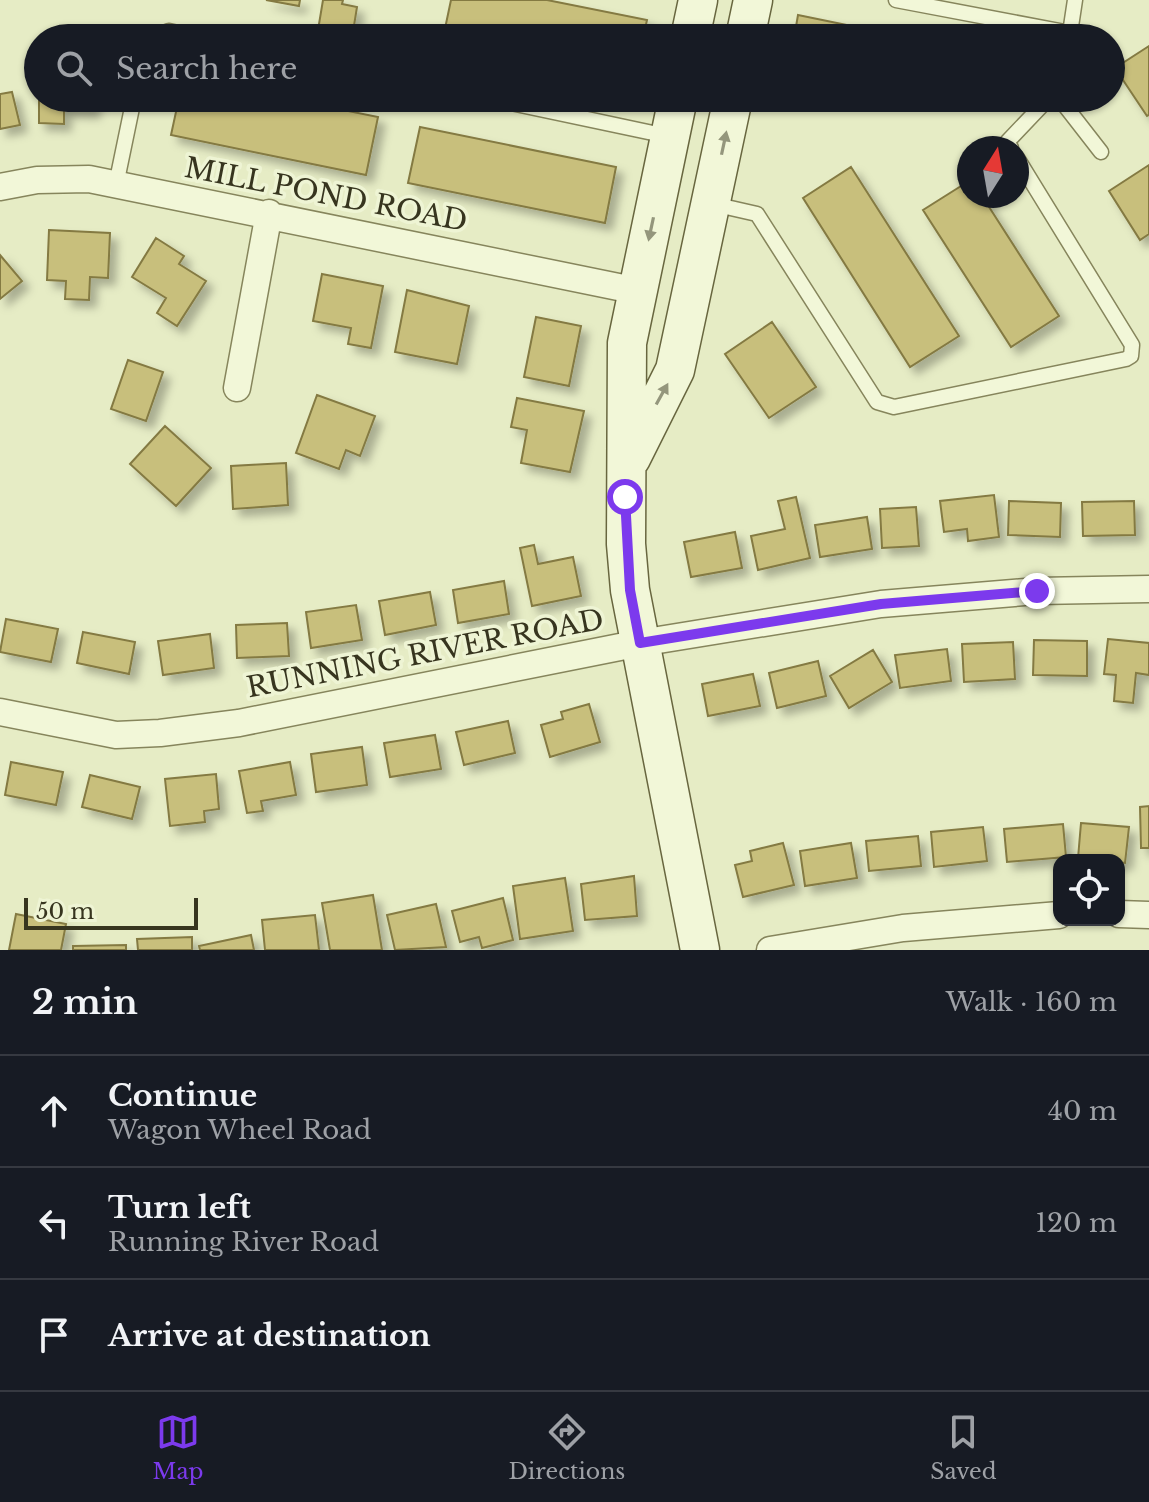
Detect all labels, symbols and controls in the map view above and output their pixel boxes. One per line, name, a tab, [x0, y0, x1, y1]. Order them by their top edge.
search box	[24, 24, 1125, 112]
icon: search	[52, 46, 96, 90]
text: Search here	[116, 50, 297, 87]
one-way arrow	[718, 130, 731, 155]
north arrow	[957, 136, 1029, 208]
street label: MILL POND ROAD	[182, 150, 470, 239]
one-way arrow	[644, 217, 657, 242]
one-way arrow	[654, 383, 668, 405]
route start	[607, 479, 643, 515]
route end	[1019, 573, 1055, 609]
street label: RUNNING RIVER ROAD	[244, 602, 607, 705]
map controls	[1053, 854, 1125, 926]
button: locate	[1053, 854, 1125, 926]
scale bar	[24, 894, 198, 930]
text: 50 m	[36, 898, 94, 925]
text: 2 min	[32, 981, 138, 1023]
text: Walk · 160 m	[946, 986, 1117, 1018]
text: Continue	[108, 1077, 257, 1114]
icon: ahead	[32, 1089, 76, 1133]
text: 40 m	[1048, 1095, 1117, 1127]
text: Wagon Wheel Road	[108, 1114, 371, 1146]
text: Turn left	[108, 1189, 251, 1226]
icon: left	[32, 1201, 76, 1245]
text: 120 m	[1035, 1207, 1117, 1239]
text: Running River Road	[108, 1226, 379, 1258]
icon: arrive	[32, 1313, 76, 1357]
text: Arrive at destination	[108, 1317, 431, 1354]
tab: Map	[152, 1410, 204, 1485]
tab: Directions	[508, 1410, 625, 1485]
tab: Saved	[930, 1410, 997, 1485]

